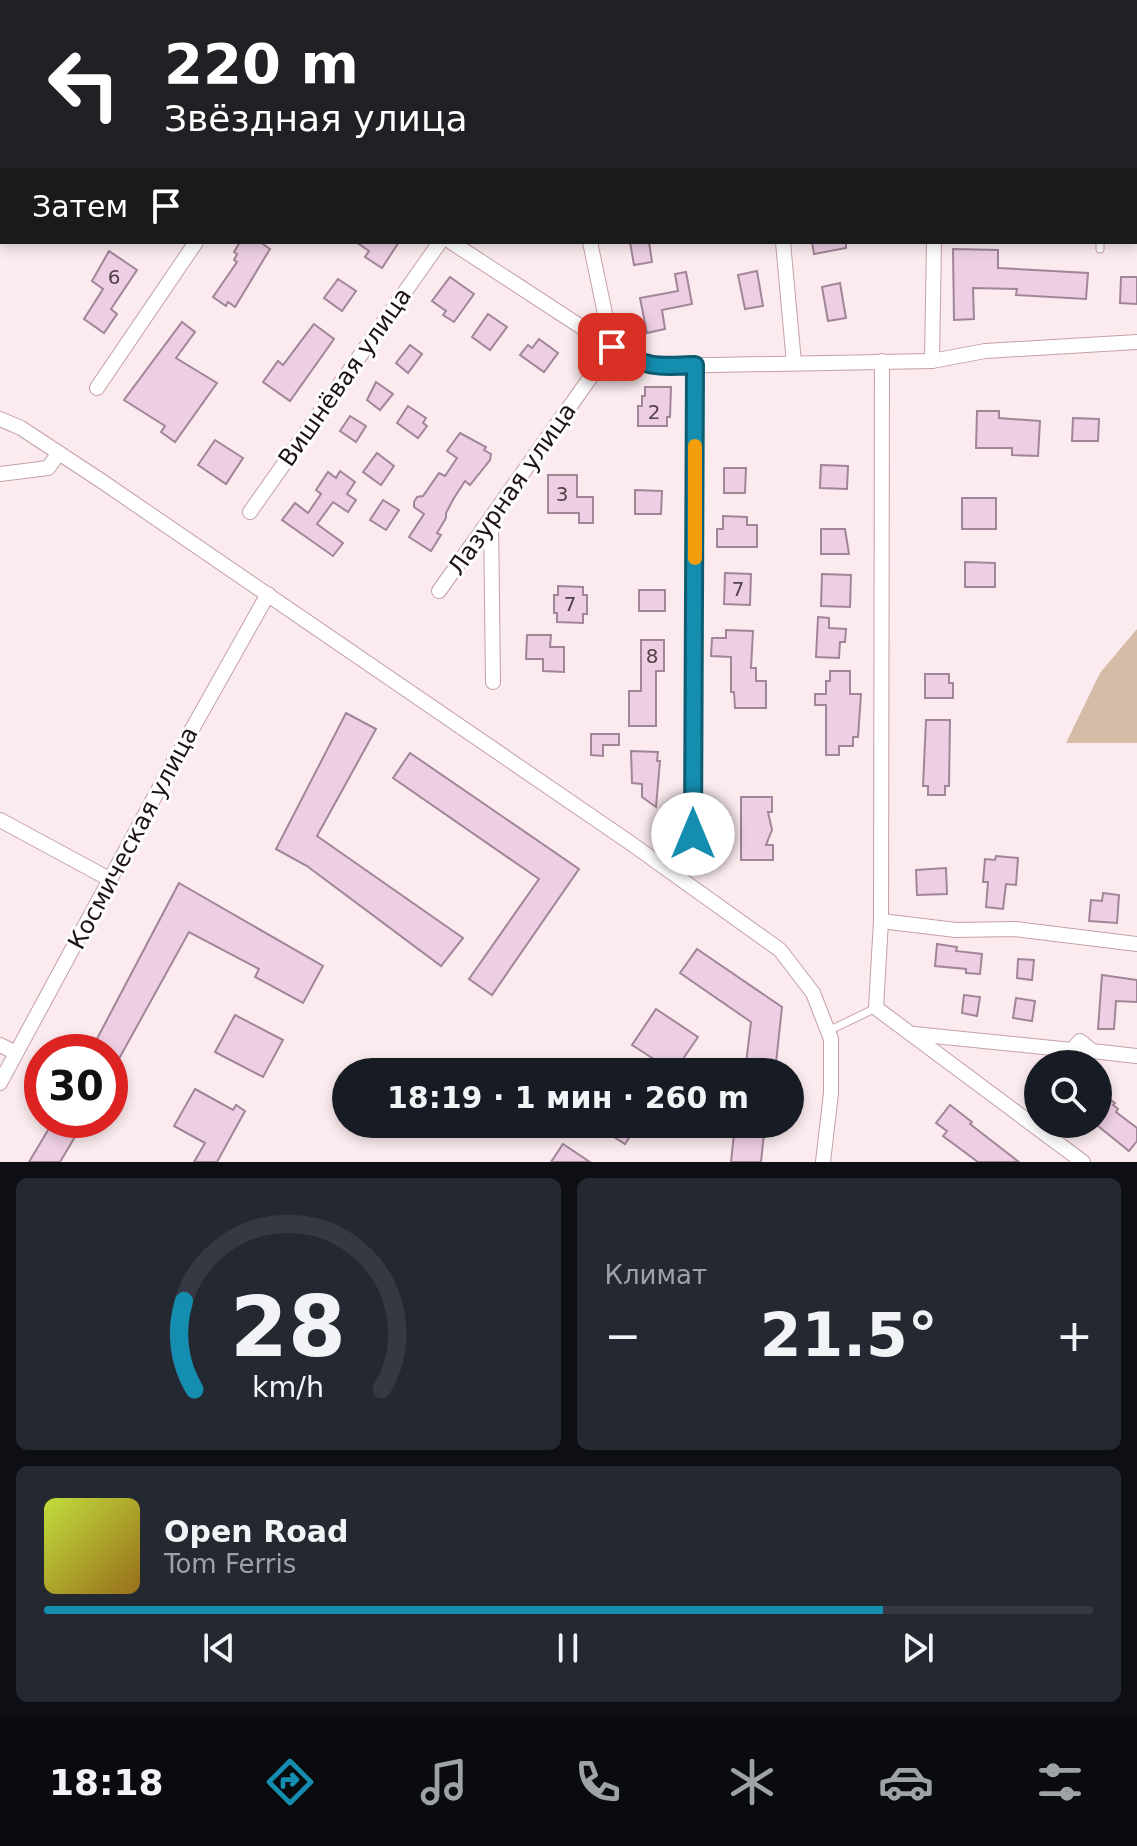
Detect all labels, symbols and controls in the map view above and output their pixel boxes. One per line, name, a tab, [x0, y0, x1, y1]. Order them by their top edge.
text: 220 m	[164, 31, 359, 96]
icon: left	[32, 32, 136, 136]
text: Звёздная улица	[164, 98, 467, 139]
icon: arrive	[144, 184, 188, 228]
text: Затем	[32, 189, 128, 224]
house number: 6	[108, 265, 120, 289]
street label: Вишнёвая улица	[273, 282, 417, 472]
pin	[578, 313, 646, 381]
icon: arrive	[590, 325, 634, 369]
street label: Лазурная улица	[442, 398, 582, 580]
house number: 2	[648, 400, 660, 424]
house number: 3	[556, 482, 568, 506]
house number: 7	[732, 577, 744, 601]
house number: 7	[564, 592, 576, 616]
house number: 8	[646, 644, 658, 668]
street label: Космическая улица	[62, 722, 204, 954]
position arrow	[651, 792, 735, 876]
speed limit sign: 30	[24, 1034, 128, 1138]
map controls	[1024, 1050, 1112, 1138]
button: search	[1024, 1050, 1112, 1138]
text: 18:19 · 1 мин · 260 m	[387, 1080, 749, 1115]
text: Климат	[605, 1260, 707, 1290]
text: 28	[230, 1279, 346, 1376]
text: 21.5°	[760, 1300, 938, 1370]
text: −	[605, 1310, 641, 1361]
text: +	[1056, 1310, 1093, 1361]
text: km/h	[252, 1370, 324, 1404]
text: Open Road	[164, 1514, 349, 1549]
text: Tom Ferris	[164, 1549, 296, 1579]
icon: previous	[197, 1626, 241, 1670]
icon: pause	[546, 1626, 590, 1670]
icon: next	[896, 1626, 940, 1670]
icon: directions	[262, 1754, 318, 1810]
icon: music	[416, 1754, 472, 1810]
icon: phone	[570, 1754, 626, 1810]
icon: climate	[724, 1754, 780, 1810]
icon: car	[878, 1754, 934, 1810]
icon: filters	[1032, 1754, 1088, 1810]
text: 18:18	[49, 1762, 164, 1803]

